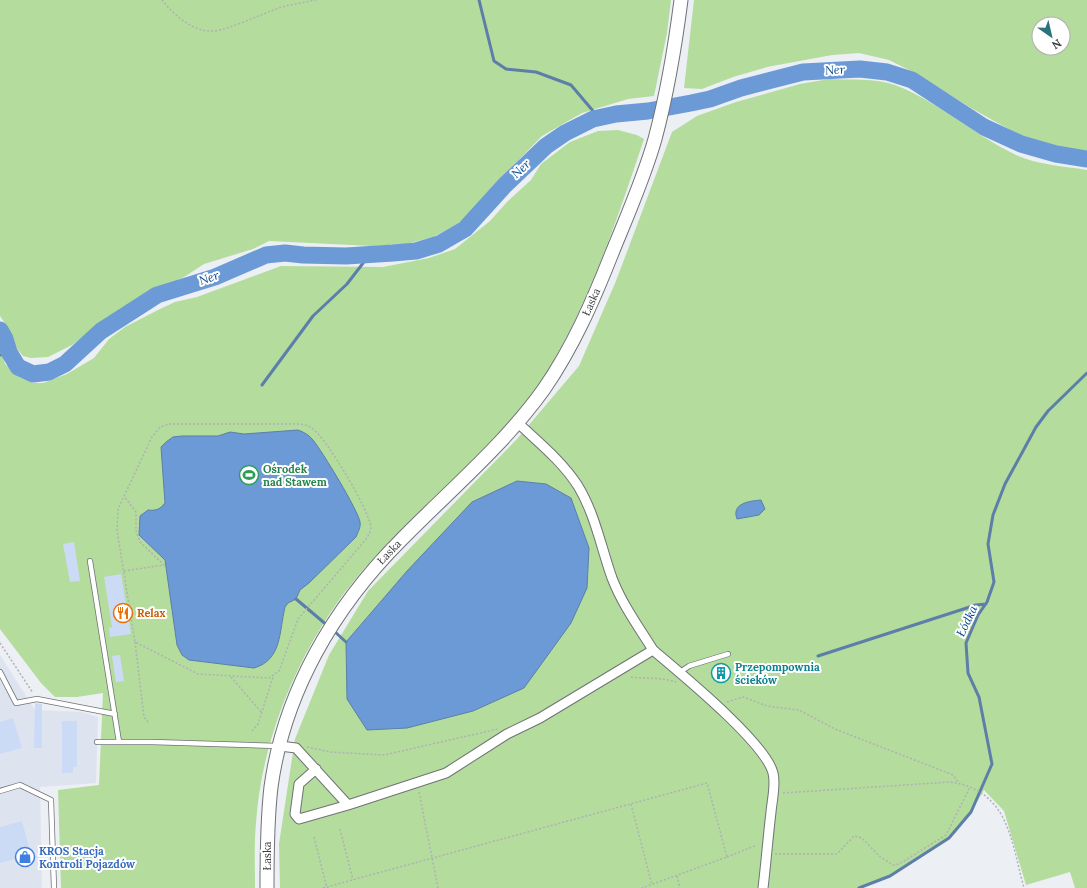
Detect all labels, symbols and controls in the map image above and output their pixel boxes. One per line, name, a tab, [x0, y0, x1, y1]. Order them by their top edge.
north arrow	[1031, 16, 1071, 56]
text: N	[1049, 36, 1064, 53]
water label: Ner	[825, 61, 846, 78]
water label: Ner	[508, 156, 534, 181]
water label: Ner	[197, 267, 221, 288]
street label: Łaska	[579, 286, 603, 318]
place label: Ośrodek nad Stawem	[263, 462, 327, 489]
sports icon: Ośrodek nad Stawem	[238, 464, 260, 486]
street label: Łaska	[374, 536, 404, 567]
restaurant icon: Relax	[112, 602, 134, 624]
water label: Łódka	[953, 602, 981, 639]
place label: Relax	[137, 606, 166, 620]
place label: Przepompownia ścieków	[735, 660, 820, 687]
building icon: Przepompownia ścieków	[710, 662, 732, 684]
street label: Łaska	[260, 841, 274, 870]
place label: KROS Stacja Kontroli Pojazdów	[39, 844, 135, 871]
shop icon: KROS Stacja Kontroli Pojazdów	[14, 846, 36, 868]

